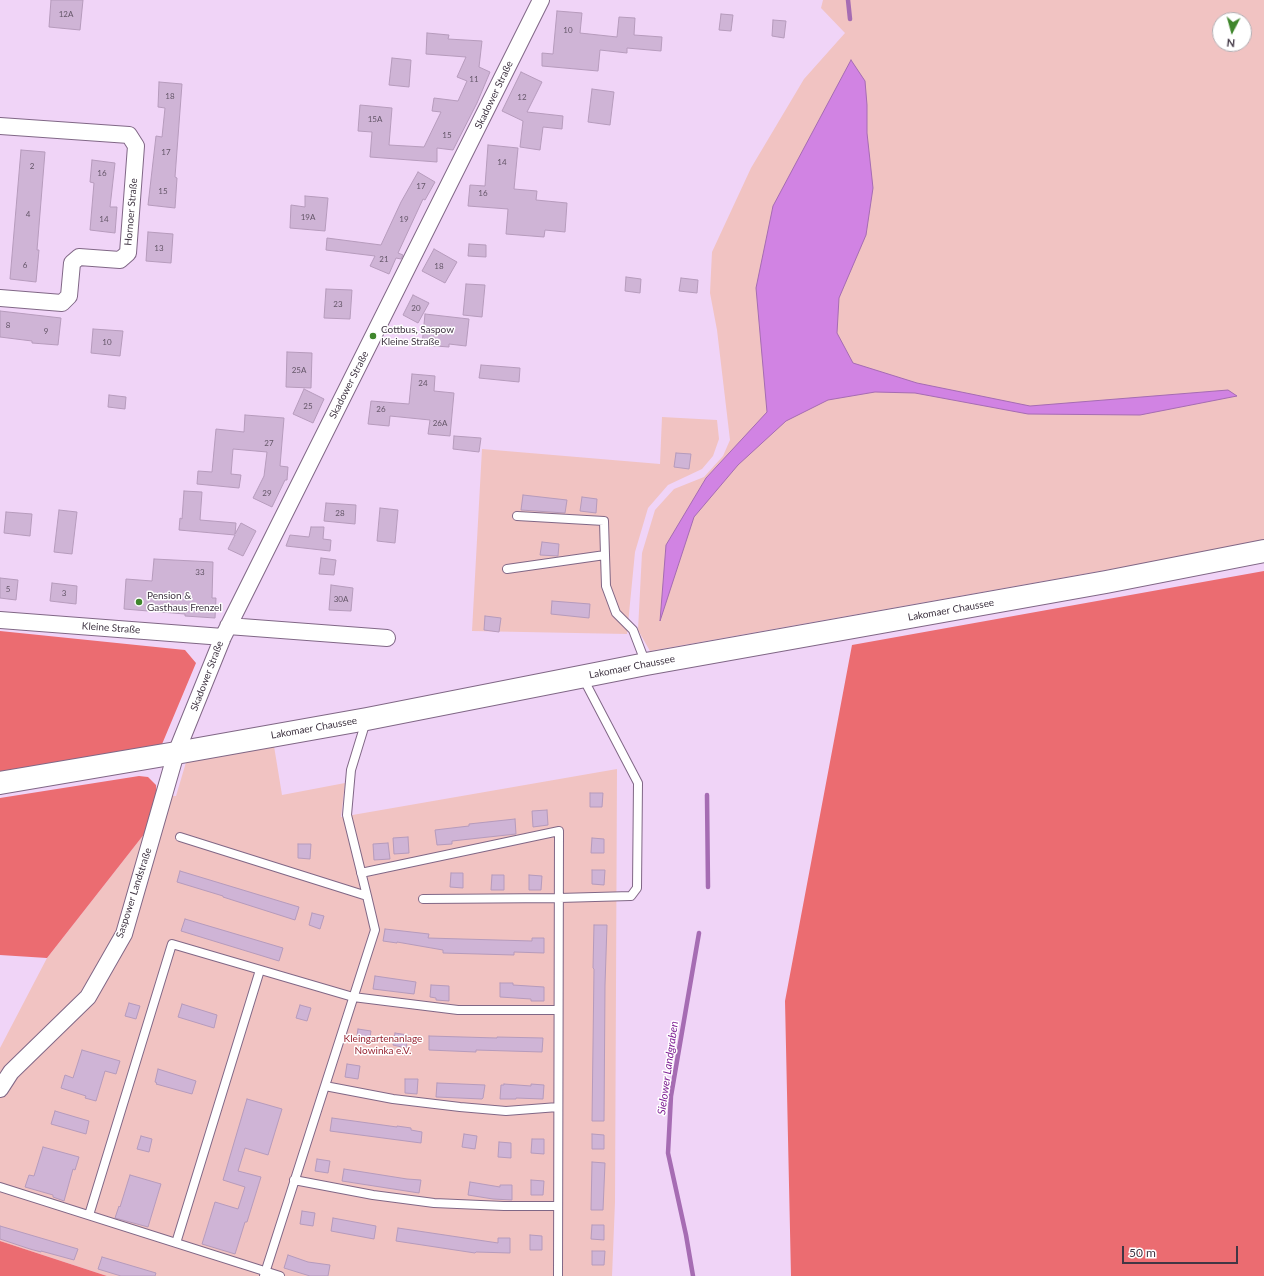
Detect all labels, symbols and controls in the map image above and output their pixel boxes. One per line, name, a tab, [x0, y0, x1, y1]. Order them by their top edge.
house number: 12A	[59, 9, 73, 19]
north arrow	[1212, 12, 1252, 52]
house number: 10	[563, 25, 573, 35]
text: N	[1226, 37, 1236, 50]
street label: Skadower Straße	[472, 59, 516, 131]
house number: 11	[469, 74, 479, 84]
house number: 18	[165, 91, 175, 101]
house number: 12	[517, 92, 527, 102]
house number: 15A	[368, 114, 382, 124]
house number: 15	[442, 130, 452, 140]
house number: 17	[161, 147, 171, 157]
house number: 14	[497, 157, 507, 167]
house number: 2	[30, 161, 34, 171]
house number: 16	[97, 168, 107, 178]
street label: Hornoer Straße	[122, 178, 140, 246]
house number: 17	[416, 181, 426, 191]
house number: 15	[158, 186, 168, 196]
house number: 16	[478, 188, 488, 198]
house number: 4	[26, 209, 30, 219]
house number: 19A	[301, 212, 315, 222]
house number: 14	[99, 214, 109, 224]
house number: 19	[399, 214, 409, 224]
house number: 13	[154, 243, 164, 253]
house number: 21	[379, 254, 389, 264]
house number: 6	[23, 260, 27, 270]
house number: 18	[434, 261, 444, 271]
house number: 23	[333, 299, 343, 309]
house number: 20	[411, 303, 421, 313]
house number: 8	[6, 320, 10, 330]
place label: Cottbus, Saspow Kleine Straße	[381, 324, 454, 348]
house number: 9	[44, 326, 48, 336]
marker: Cottbus, Saspow Kleine Straße	[368, 331, 378, 341]
house number: 10	[102, 337, 112, 347]
street label: Skadower Straße	[327, 349, 371, 421]
house number: 25A	[292, 365, 306, 375]
house number: 24	[418, 378, 428, 388]
house number: 25	[303, 401, 313, 411]
house number: 26	[376, 404, 386, 414]
house number: 26A	[433, 418, 447, 428]
house number: 27	[264, 438, 274, 448]
house number: 29	[262, 488, 272, 498]
house number: 28	[335, 508, 345, 518]
house number: 33	[195, 567, 205, 577]
house number: 5	[6, 584, 10, 594]
house number: 3	[62, 588, 66, 598]
place label: Pension & Gasthaus Frenzel	[147, 590, 222, 614]
house number: 30A	[334, 594, 348, 604]
marker: Pension & Gasthaus Frenzel	[134, 597, 144, 607]
street label: Lakomaer Chaussee	[907, 597, 995, 623]
street label: Kleine Straße	[81, 620, 141, 636]
street label: Skadower Straße	[188, 639, 226, 713]
street label: Lakomaer Chaussee	[588, 653, 676, 681]
street label: Lakomaer Chaussee	[270, 715, 358, 741]
street label: Saspower Landstraße	[114, 846, 154, 940]
water label: Sielower Landgraben	[655, 1020, 681, 1116]
park label: Kleingartenanlage Nowinka e.V.	[344, 1033, 422, 1056]
scale bar	[1124, 1238, 1240, 1264]
text: 50 m	[1129, 1245, 1156, 1260]

